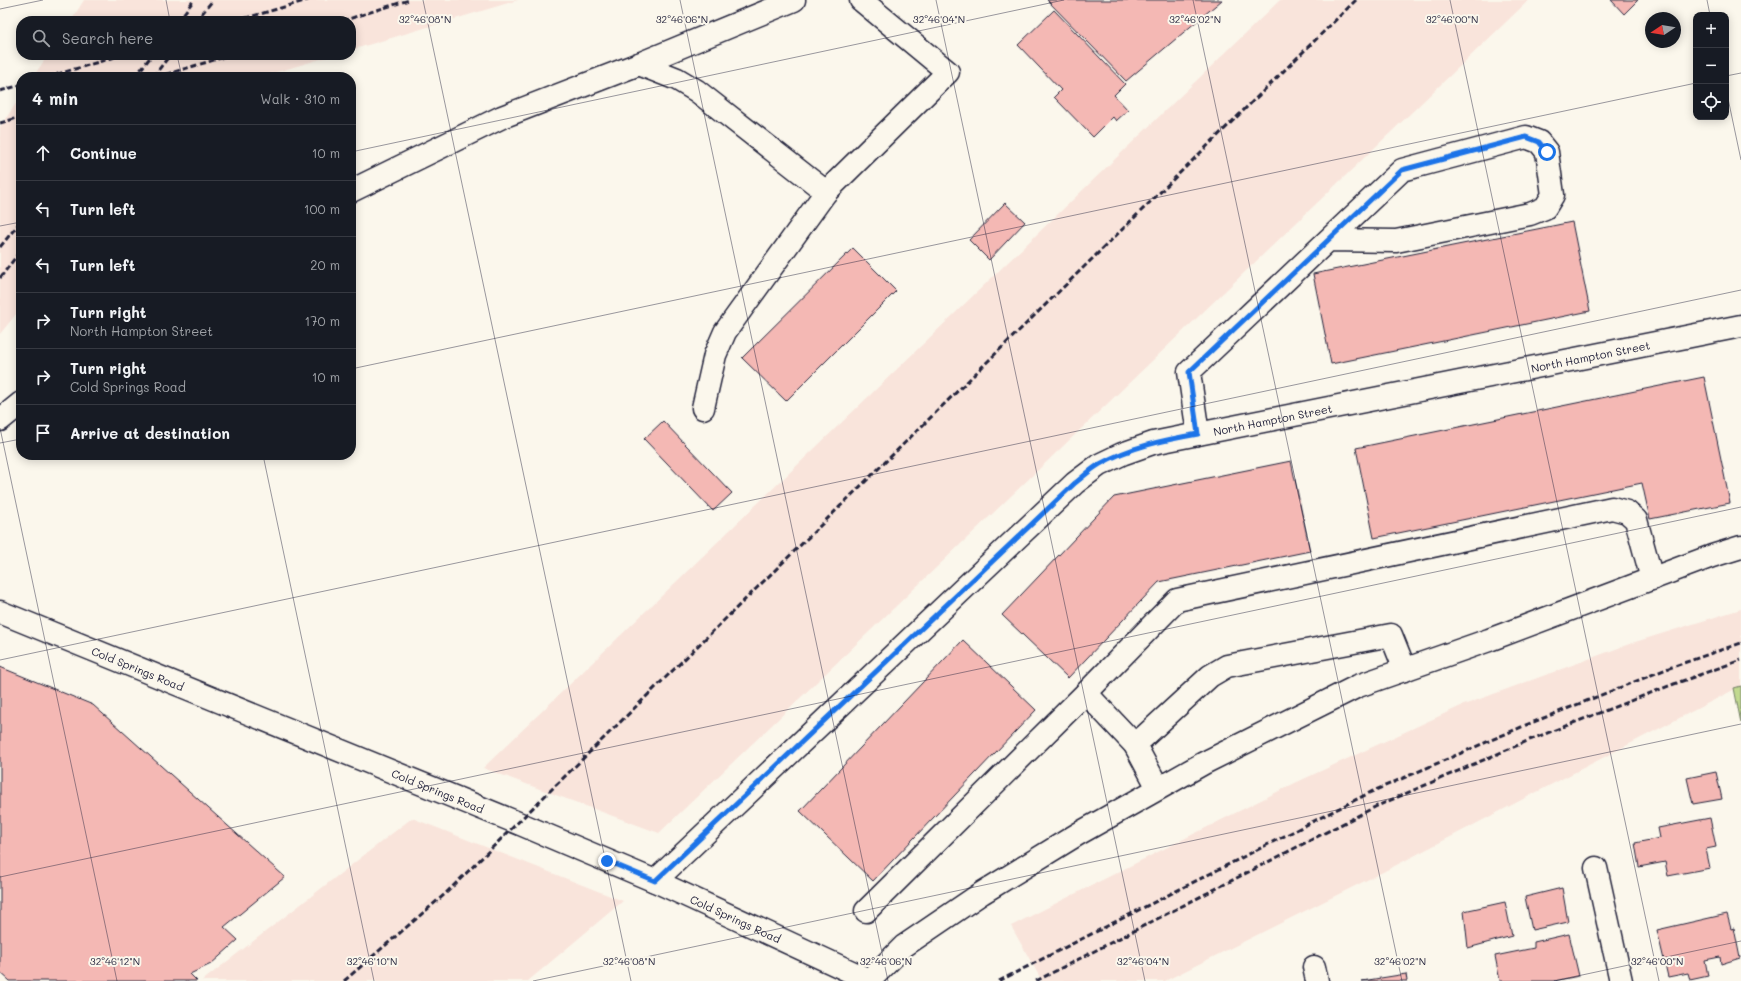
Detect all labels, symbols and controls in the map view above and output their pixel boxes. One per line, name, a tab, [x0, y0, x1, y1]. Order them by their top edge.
text: 32°46'08"N	[399, 12, 451, 26]
text: 32°46'06"N	[656, 12, 708, 26]
text: 32°46'04"N	[913, 12, 965, 26]
text: 32°46'02"N	[1169, 12, 1221, 26]
text: 32°46'00"N	[1426, 12, 1478, 26]
north arrow	[1645, 12, 1681, 48]
map controls	[1693, 12, 1729, 120]
button: +	[1693, 12, 1729, 48]
search box	[16, 16, 356, 60]
icon: search	[30, 27, 52, 49]
text: Search here	[62, 28, 153, 48]
button: −	[1693, 48, 1729, 84]
button: locate	[1693, 84, 1729, 120]
text: 4 min	[32, 87, 78, 109]
text: Walk · 310 m	[260, 90, 340, 107]
icon: ahead	[32, 142, 54, 164]
text: Continue	[70, 143, 137, 163]
route start	[1538, 143, 1556, 161]
text: 10 m	[312, 144, 340, 161]
icon: left	[32, 198, 54, 220]
text: Turn left	[70, 199, 135, 219]
text: 100 m	[304, 200, 340, 217]
icon: left	[32, 254, 54, 276]
text: Turn left	[70, 255, 135, 275]
text: 20 m	[310, 256, 340, 273]
text: Turn right	[70, 302, 147, 322]
icon: right	[32, 310, 54, 332]
text: 170 m	[304, 312, 340, 329]
text: North Hampton Street	[70, 322, 213, 339]
street label: North Hampton Street	[1530, 337, 1651, 375]
text: Turn right	[70, 358, 147, 378]
icon: right	[32, 366, 54, 388]
text: 10 m	[312, 368, 340, 385]
text: Cold Springs Road	[70, 378, 186, 395]
street label: North Hampton Street	[1212, 400, 1334, 438]
icon: arrive	[32, 422, 54, 444]
text: Arrive at destination	[70, 423, 230, 443]
street label: Cold Springs Road	[90, 643, 186, 694]
street label: Cold Springs Road	[390, 765, 486, 816]
route end	[598, 852, 616, 870]
street label: Cold Springs Road	[688, 891, 783, 946]
text: 32°46'12"N	[90, 954, 140, 968]
text: 32°46'10"N	[347, 954, 397, 968]
text: 32°46'08"N	[603, 954, 655, 968]
text: 32°46'06"N	[860, 954, 912, 968]
text: 32°46'04"N	[1117, 954, 1169, 968]
text: 32°46'02"N	[1374, 954, 1426, 968]
text: 32°46'00"N	[1631, 954, 1683, 968]

